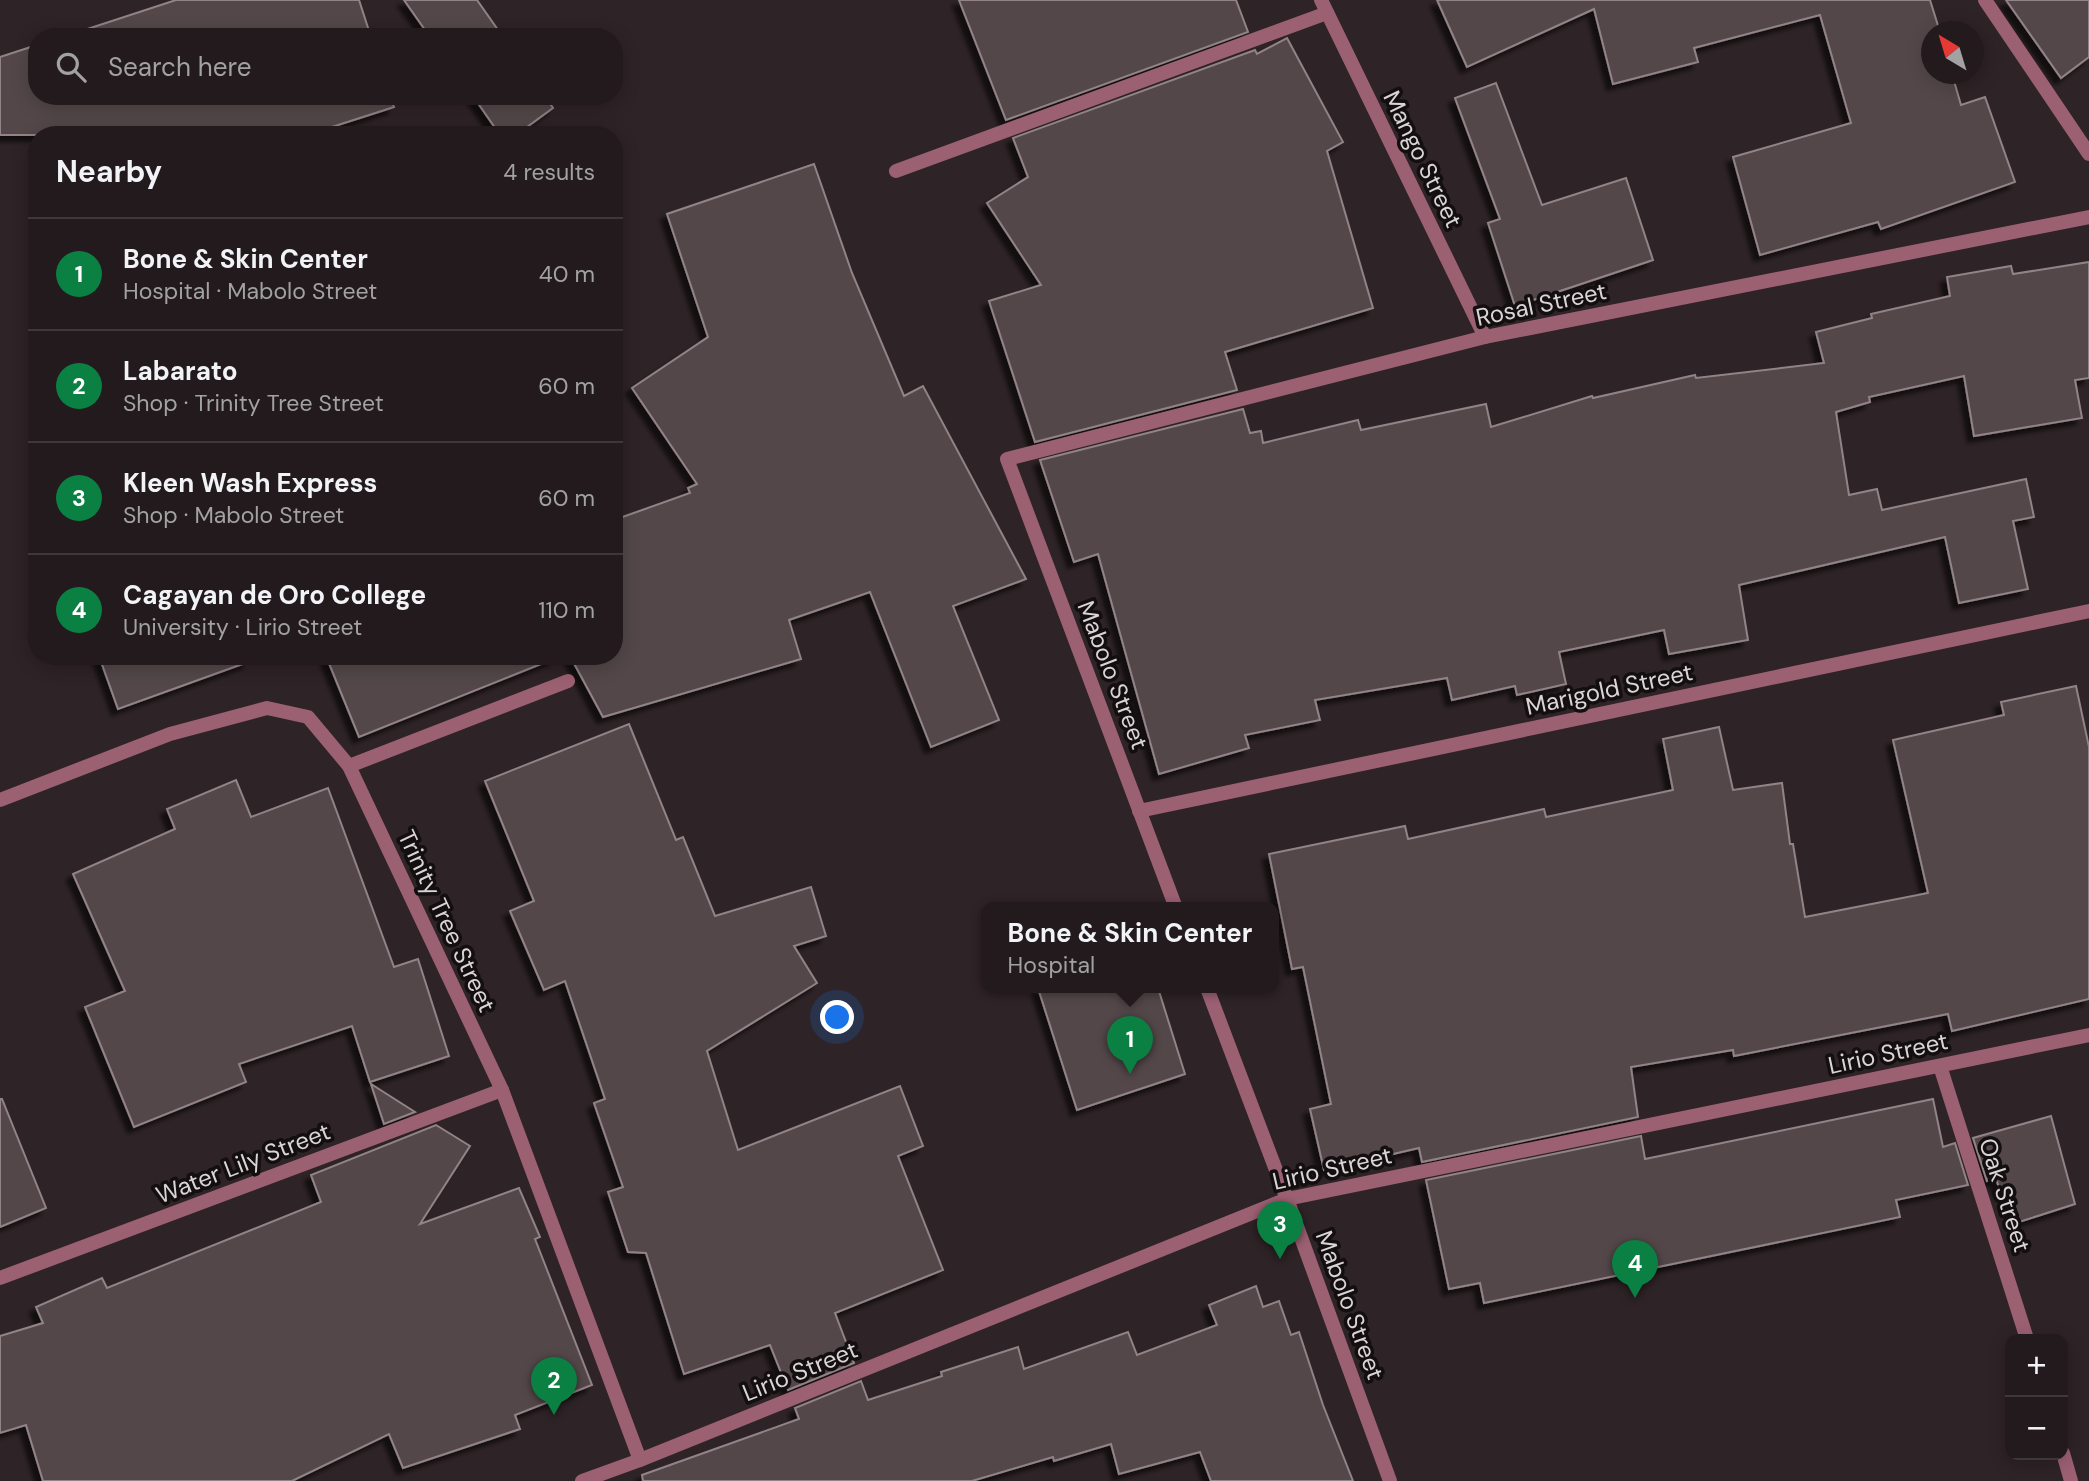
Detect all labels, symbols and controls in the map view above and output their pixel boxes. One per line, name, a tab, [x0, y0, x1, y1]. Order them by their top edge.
north arrow	[1921, 21, 1984, 84]
search box	[28, 28, 623, 105]
icon: search	[52, 48, 90, 86]
text: Search here	[108, 50, 251, 84]
street label: Mango Street	[1377, 85, 1469, 233]
text: Nearby	[56, 152, 162, 191]
text: 4 results	[503, 157, 595, 187]
text: Bone & Skin Center	[123, 242, 368, 276]
text: 1	[75, 259, 83, 289]
text: 40 m	[539, 259, 595, 289]
street label: Rosal Street	[1473, 275, 1609, 333]
text: Hospital · Mabolo Street	[123, 276, 377, 306]
text: Labarato	[123, 354, 238, 388]
text: 2	[72, 371, 86, 401]
text: 60 m	[538, 371, 595, 401]
text: Shop · Trinity Tree Street	[123, 388, 384, 418]
text: Kleen Wash Express	[123, 466, 377, 500]
text: 3	[72, 483, 86, 513]
text: 60 m	[538, 483, 595, 513]
text: Shop · Mabolo Street	[123, 500, 344, 530]
text: Cagayan de Oro College	[123, 578, 426, 612]
text: 4	[72, 595, 86, 625]
text: 110 m	[538, 595, 595, 625]
street label: Mabolo Street	[1070, 596, 1156, 754]
text: University · Lirio Street	[123, 612, 362, 642]
street label: Marigold Street	[1523, 656, 1695, 722]
street label: Trinity Tree Street	[391, 825, 503, 1017]
popup	[981, 902, 1279, 993]
text: Bone & Skin Center	[1008, 916, 1252, 950]
text: Hospital	[1008, 950, 1095, 980]
your location	[820, 1000, 854, 1034]
pin: 1	[1107, 1016, 1153, 1074]
street label: Lirio Street	[1825, 1025, 1951, 1081]
street label: Water Lily Street	[151, 1116, 335, 1210]
street label: Oak Street	[1972, 1134, 2038, 1256]
street label: Lirio Street	[1269, 1139, 1395, 1197]
pin: 3	[1257, 1201, 1303, 1259]
street label: Mabolo Street	[1309, 1226, 1391, 1384]
pin: 4	[1612, 1240, 1658, 1298]
street label: Lirio Street	[738, 1334, 862, 1408]
map controls	[2005, 1334, 2068, 1460]
button: +	[2005, 1334, 2068, 1397]
pin: 2	[531, 1357, 577, 1415]
button: −	[2005, 1397, 2068, 1460]

